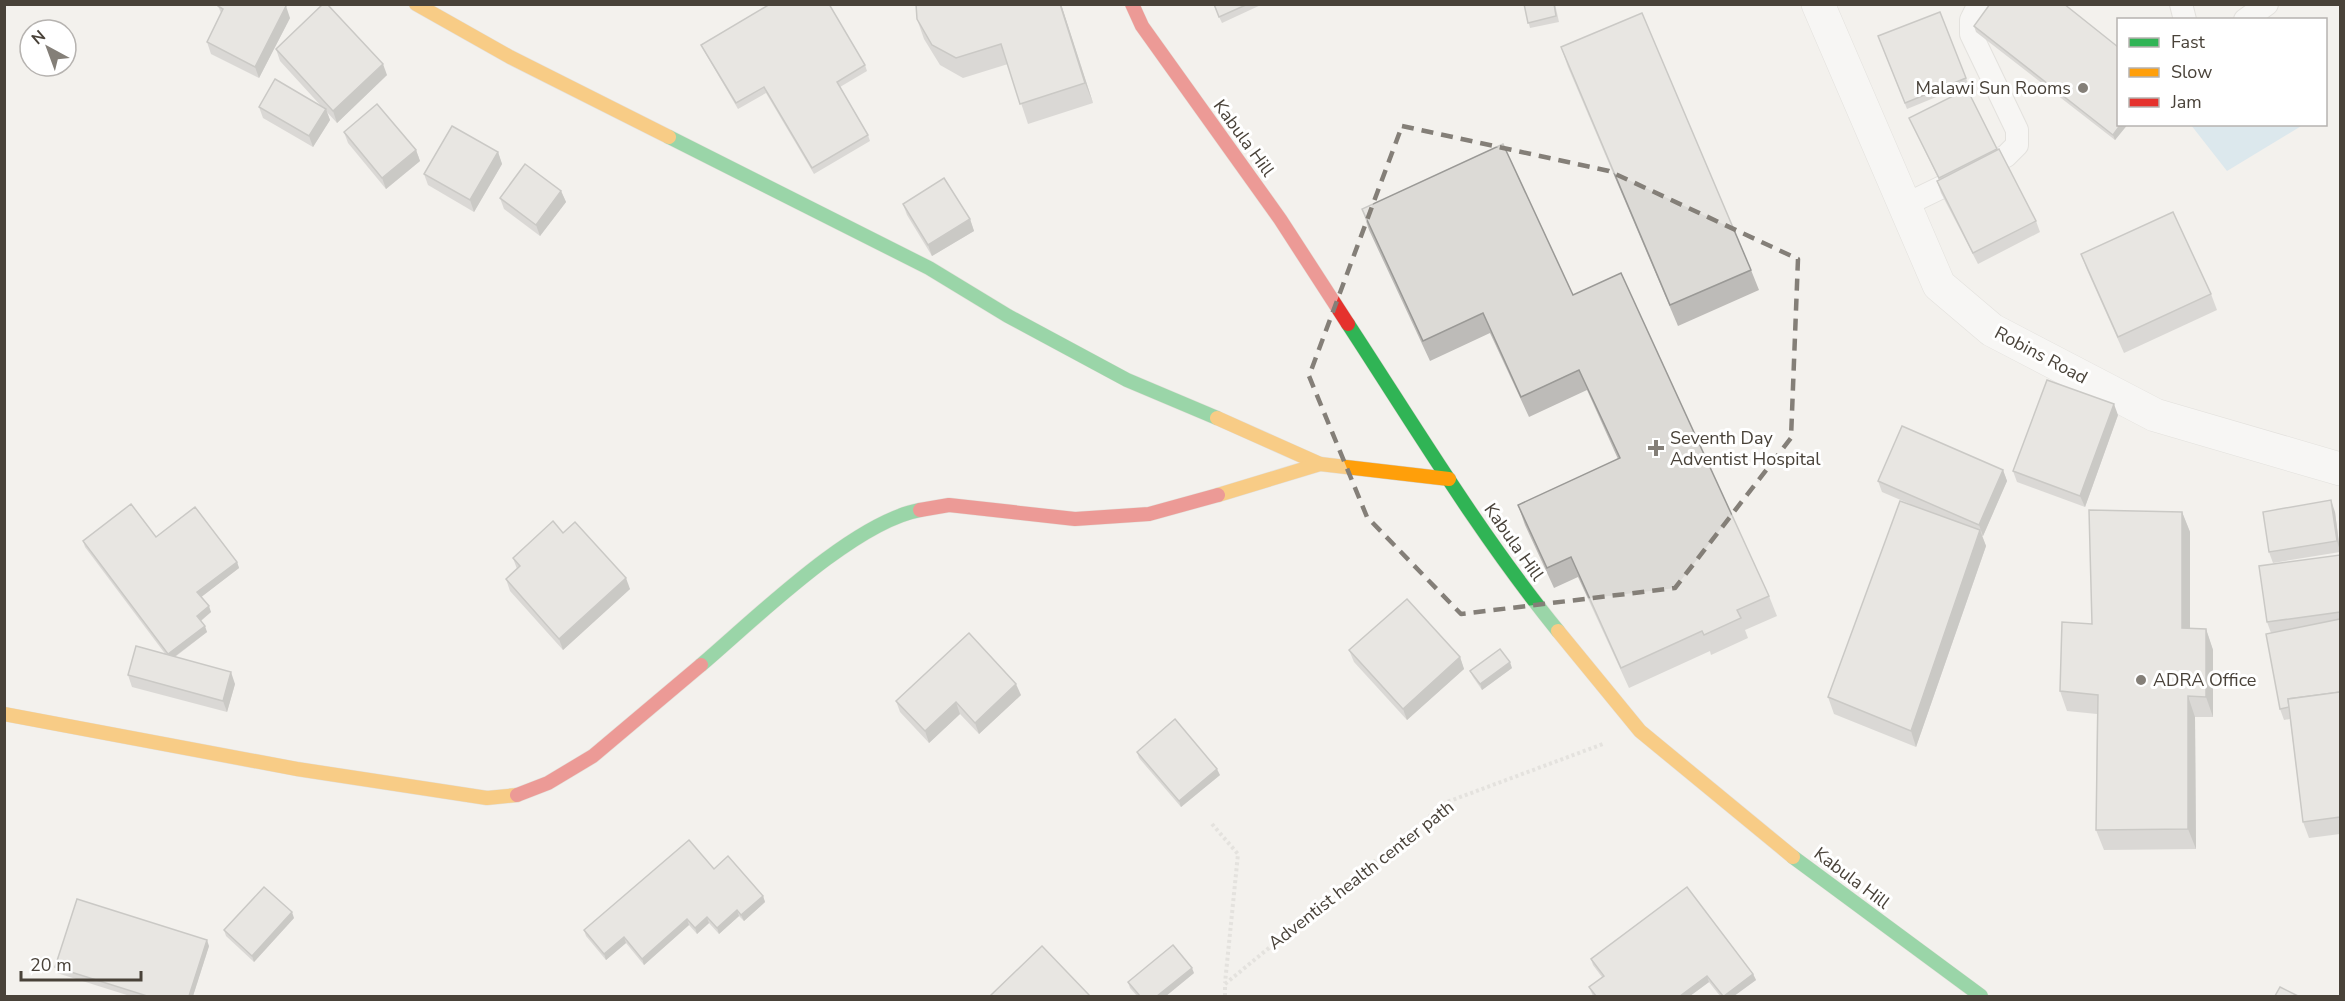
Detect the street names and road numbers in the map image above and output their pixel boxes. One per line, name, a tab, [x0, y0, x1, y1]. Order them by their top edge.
street label: Kabula Hill	[1208, 95, 1280, 182]
street label: Robins Road	[1990, 320, 2092, 390]
street label: Kabula Hill	[1479, 498, 1550, 586]
street label: Adventist health center path	[1263, 795, 1459, 955]
street label: Kabula Hill	[1809, 842, 1895, 915]

